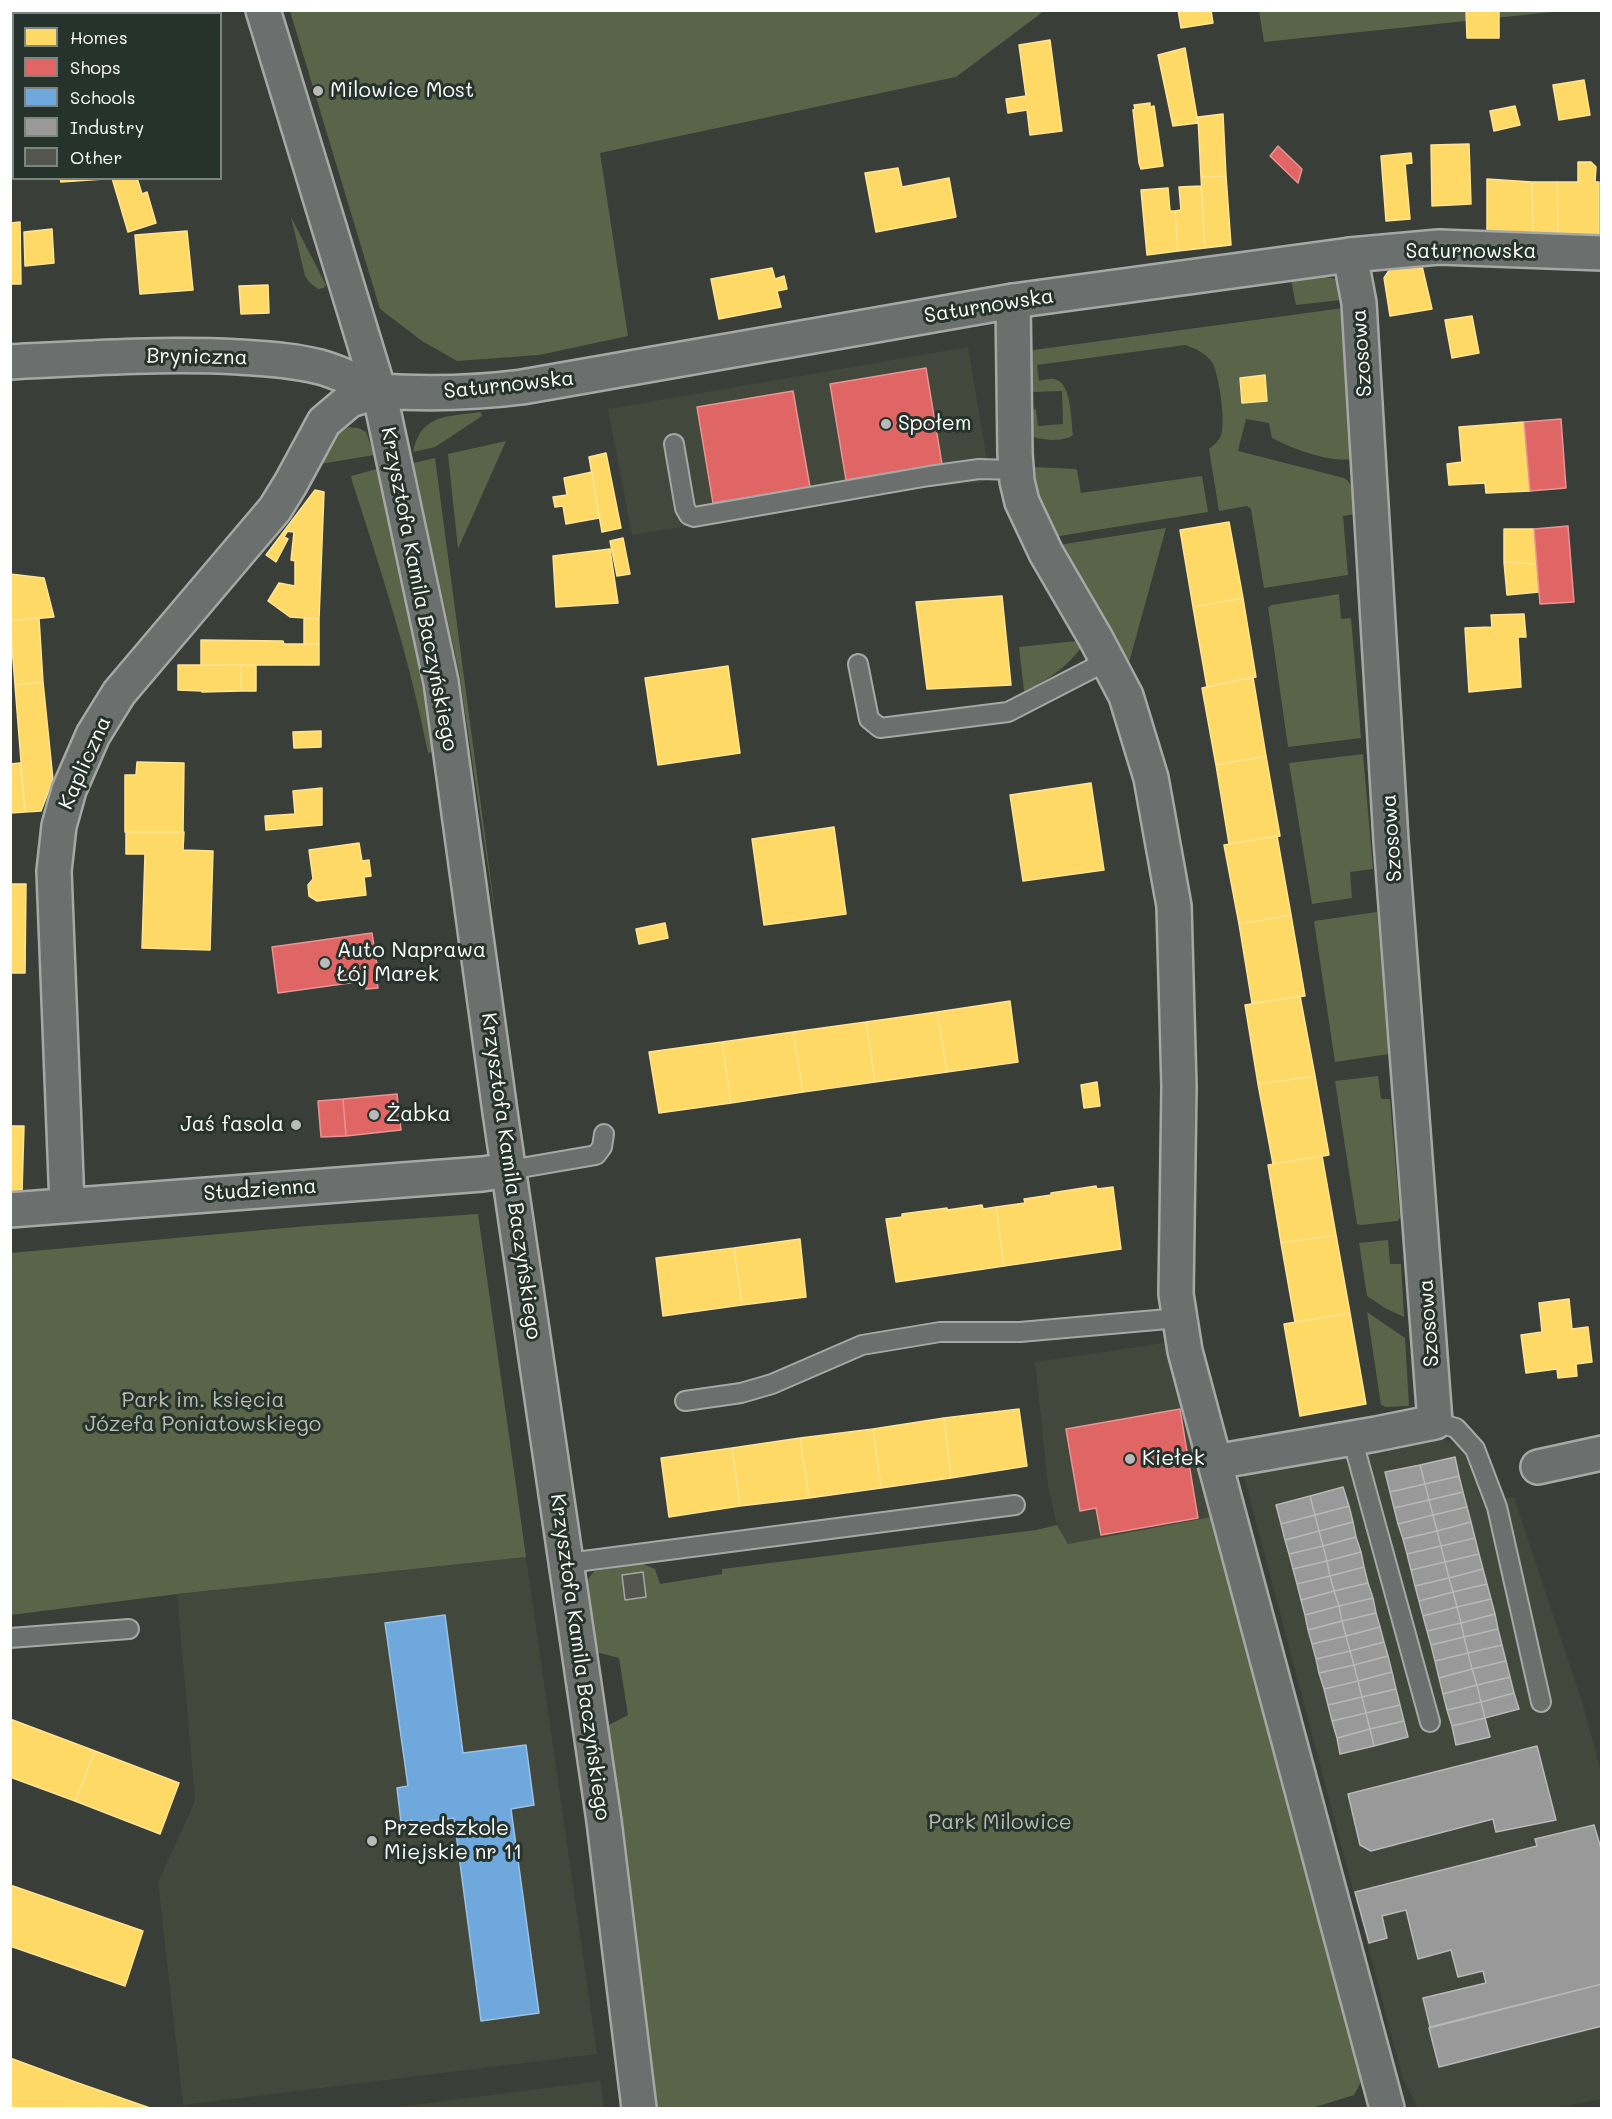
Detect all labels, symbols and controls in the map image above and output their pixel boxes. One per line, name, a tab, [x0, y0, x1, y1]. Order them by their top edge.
legend	[12, 12, 222, 180]
text: Homes	[70, 25, 128, 49]
text: Shops	[70, 55, 121, 79]
place label: Milowice Most	[330, 78, 474, 104]
marker: Milowice Most	[311, 84, 325, 98]
text: Schools	[70, 85, 135, 109]
text: Industry	[70, 115, 144, 139]
text: Other	[70, 145, 123, 169]
street label: Saturnowska	[1406, 239, 1536, 265]
street label: Saturnowska	[922, 283, 1056, 329]
street label: Szosowa	[1346, 308, 1378, 398]
street label: Bryniczna	[146, 344, 248, 370]
street label: Saturnowska	[443, 366, 575, 404]
place label: Społem	[898, 411, 971, 437]
marker: Społem	[879, 417, 893, 431]
street label: Krzysztofa Kamila Baczyńskiego	[375, 425, 463, 753]
street label: Kapliczna	[53, 713, 117, 813]
street label: Szosowa	[1376, 793, 1408, 883]
place label: Auto Naprawa Łój Marek	[337, 938, 486, 988]
marker: Auto Naprawa Łój Marek	[318, 956, 332, 970]
street label: Krzysztofa Kamila Baczyńskiego	[476, 1011, 546, 1341]
place label: Żabka	[386, 1102, 451, 1128]
marker: Żabka	[367, 1108, 381, 1122]
place label: Jaś fasola	[180, 1112, 284, 1138]
marker: Jaś fasola	[289, 1118, 303, 1132]
street label: Studzienna	[203, 1173, 317, 1207]
street label: Szosowa	[1413, 1278, 1445, 1368]
park label: Park im. księcia Józefa Poniatowskiego	[85, 1388, 321, 1438]
place label: Kiełek	[1142, 1446, 1205, 1472]
marker: Kiełek	[1123, 1452, 1137, 1466]
street label: Krzysztofa Kamila Baczyńskiego	[545, 1492, 615, 1822]
park label: Park Milowice	[928, 1810, 1072, 1836]
place label: Przedszkole Miejskie nr 11	[384, 1816, 522, 1866]
marker: Przedszkole Miejskie nr 11	[365, 1834, 379, 1848]

